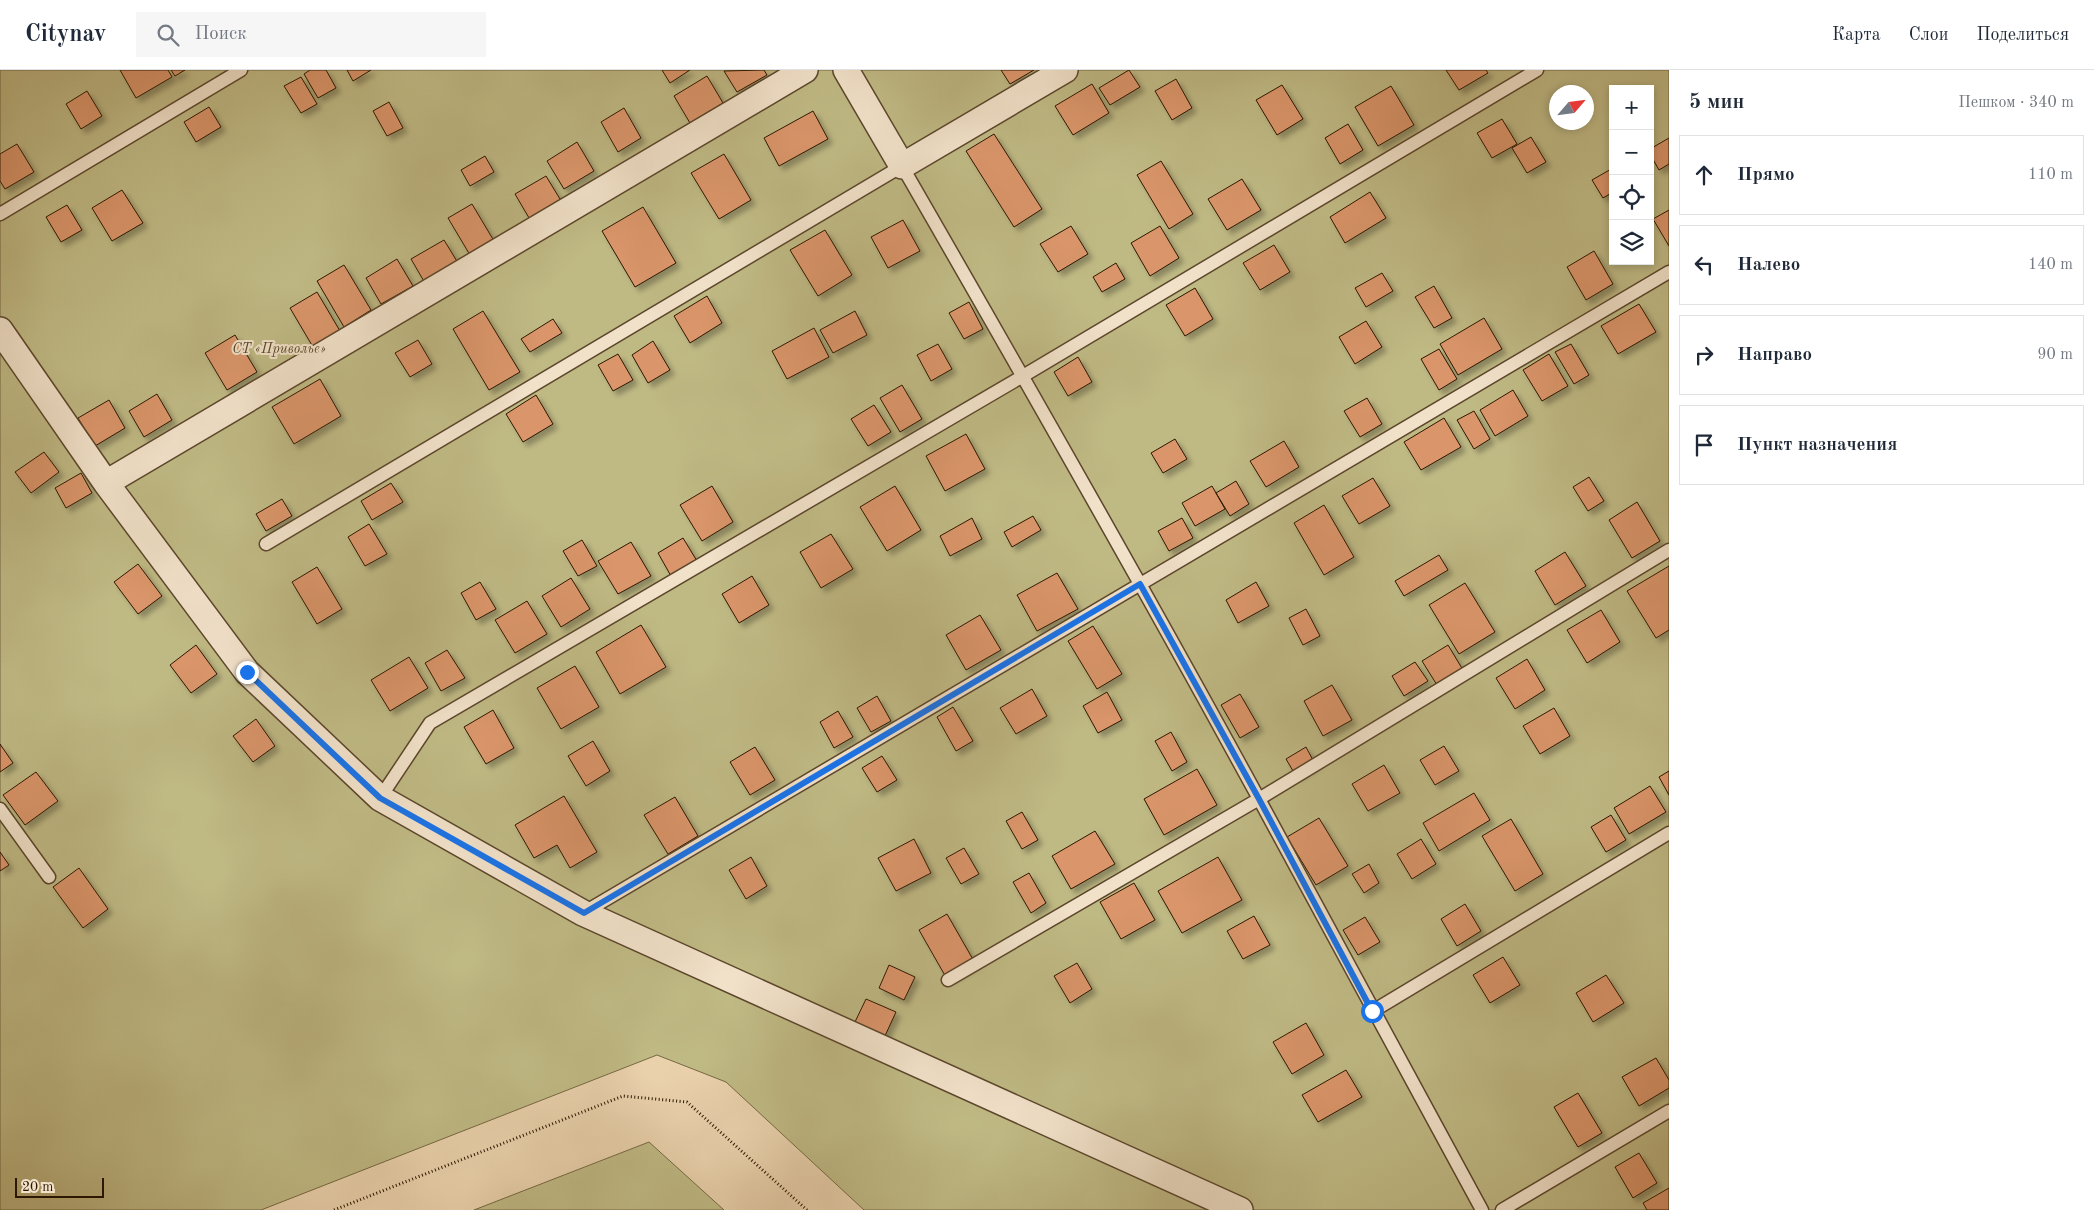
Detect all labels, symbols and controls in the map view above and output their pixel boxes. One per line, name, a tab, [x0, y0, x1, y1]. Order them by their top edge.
search box	[136, 12, 486, 57]
icon: search	[154, 21, 182, 49]
text: Citynav	[25, 23, 106, 47]
text: Поиск	[194, 25, 247, 44]
text: Карта	[1832, 26, 1881, 44]
text: Слои	[1909, 26, 1948, 44]
text: Поделиться	[1976, 26, 2069, 44]
north arrow	[1549, 85, 1594, 130]
map controls	[1609, 85, 1654, 265]
button: +	[1609, 85, 1654, 130]
text: 5 мин	[1689, 92, 1744, 113]
text: Пешком · 340 m	[1958, 95, 2074, 111]
button: −	[1609, 130, 1654, 175]
icon: ahead	[1690, 161, 1718, 189]
text: Прямо	[1737, 166, 1795, 185]
text: 110 m	[2028, 167, 2073, 183]
button: locate	[1609, 175, 1654, 220]
button: layers	[1609, 220, 1654, 265]
icon: left	[1690, 251, 1718, 279]
text: Налево	[1737, 256, 1800, 275]
text: 140 m	[2028, 257, 2073, 273]
icon: right	[1690, 341, 1718, 369]
park label: СТ «Приволье»	[232, 342, 326, 357]
text: Направо	[1737, 346, 1812, 365]
text: 90 m	[2037, 347, 2073, 363]
icon: arrive	[1690, 431, 1718, 459]
text: Пункт назначения	[1737, 436, 1897, 455]
route end	[236, 661, 259, 684]
route start	[1361, 1000, 1384, 1023]
scale bar	[15, 1175, 104, 1198]
text: 20 m	[22, 1180, 53, 1194]

